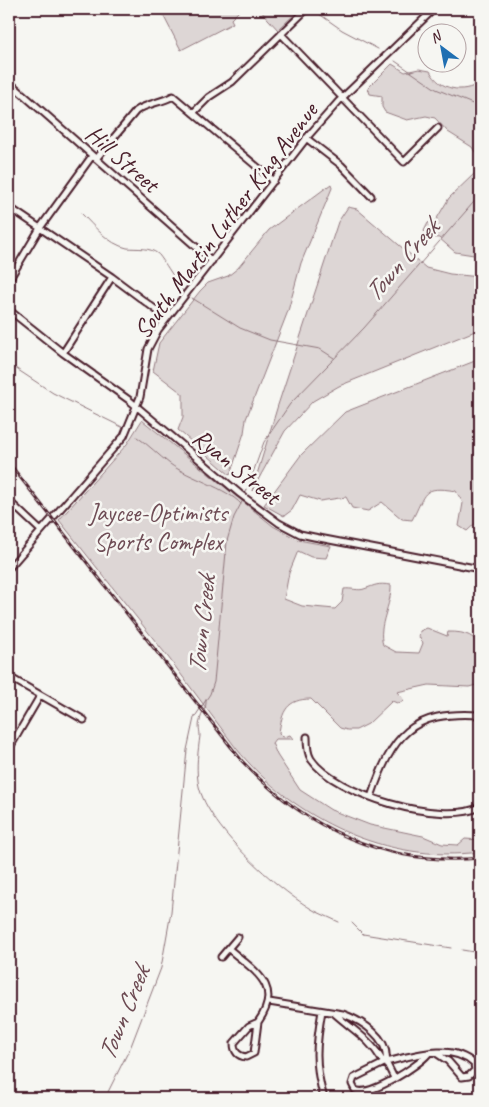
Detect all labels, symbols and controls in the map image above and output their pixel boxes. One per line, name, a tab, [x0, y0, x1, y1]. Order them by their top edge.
north arrow	[416, 22, 466, 72]
text: N	[427, 27, 446, 47]
street label: South Martin Luther King Avenue	[127, 95, 326, 345]
street label: Hill Street	[79, 118, 168, 201]
water label: Town Creek	[357, 209, 449, 308]
street label: Ryan Street	[186, 422, 289, 514]
park label: Jaycee-Optimists Sports Complex	[88, 497, 230, 558]
water label: Town Creek	[180, 570, 224, 676]
water label: Town Creek	[90, 957, 159, 1065]

